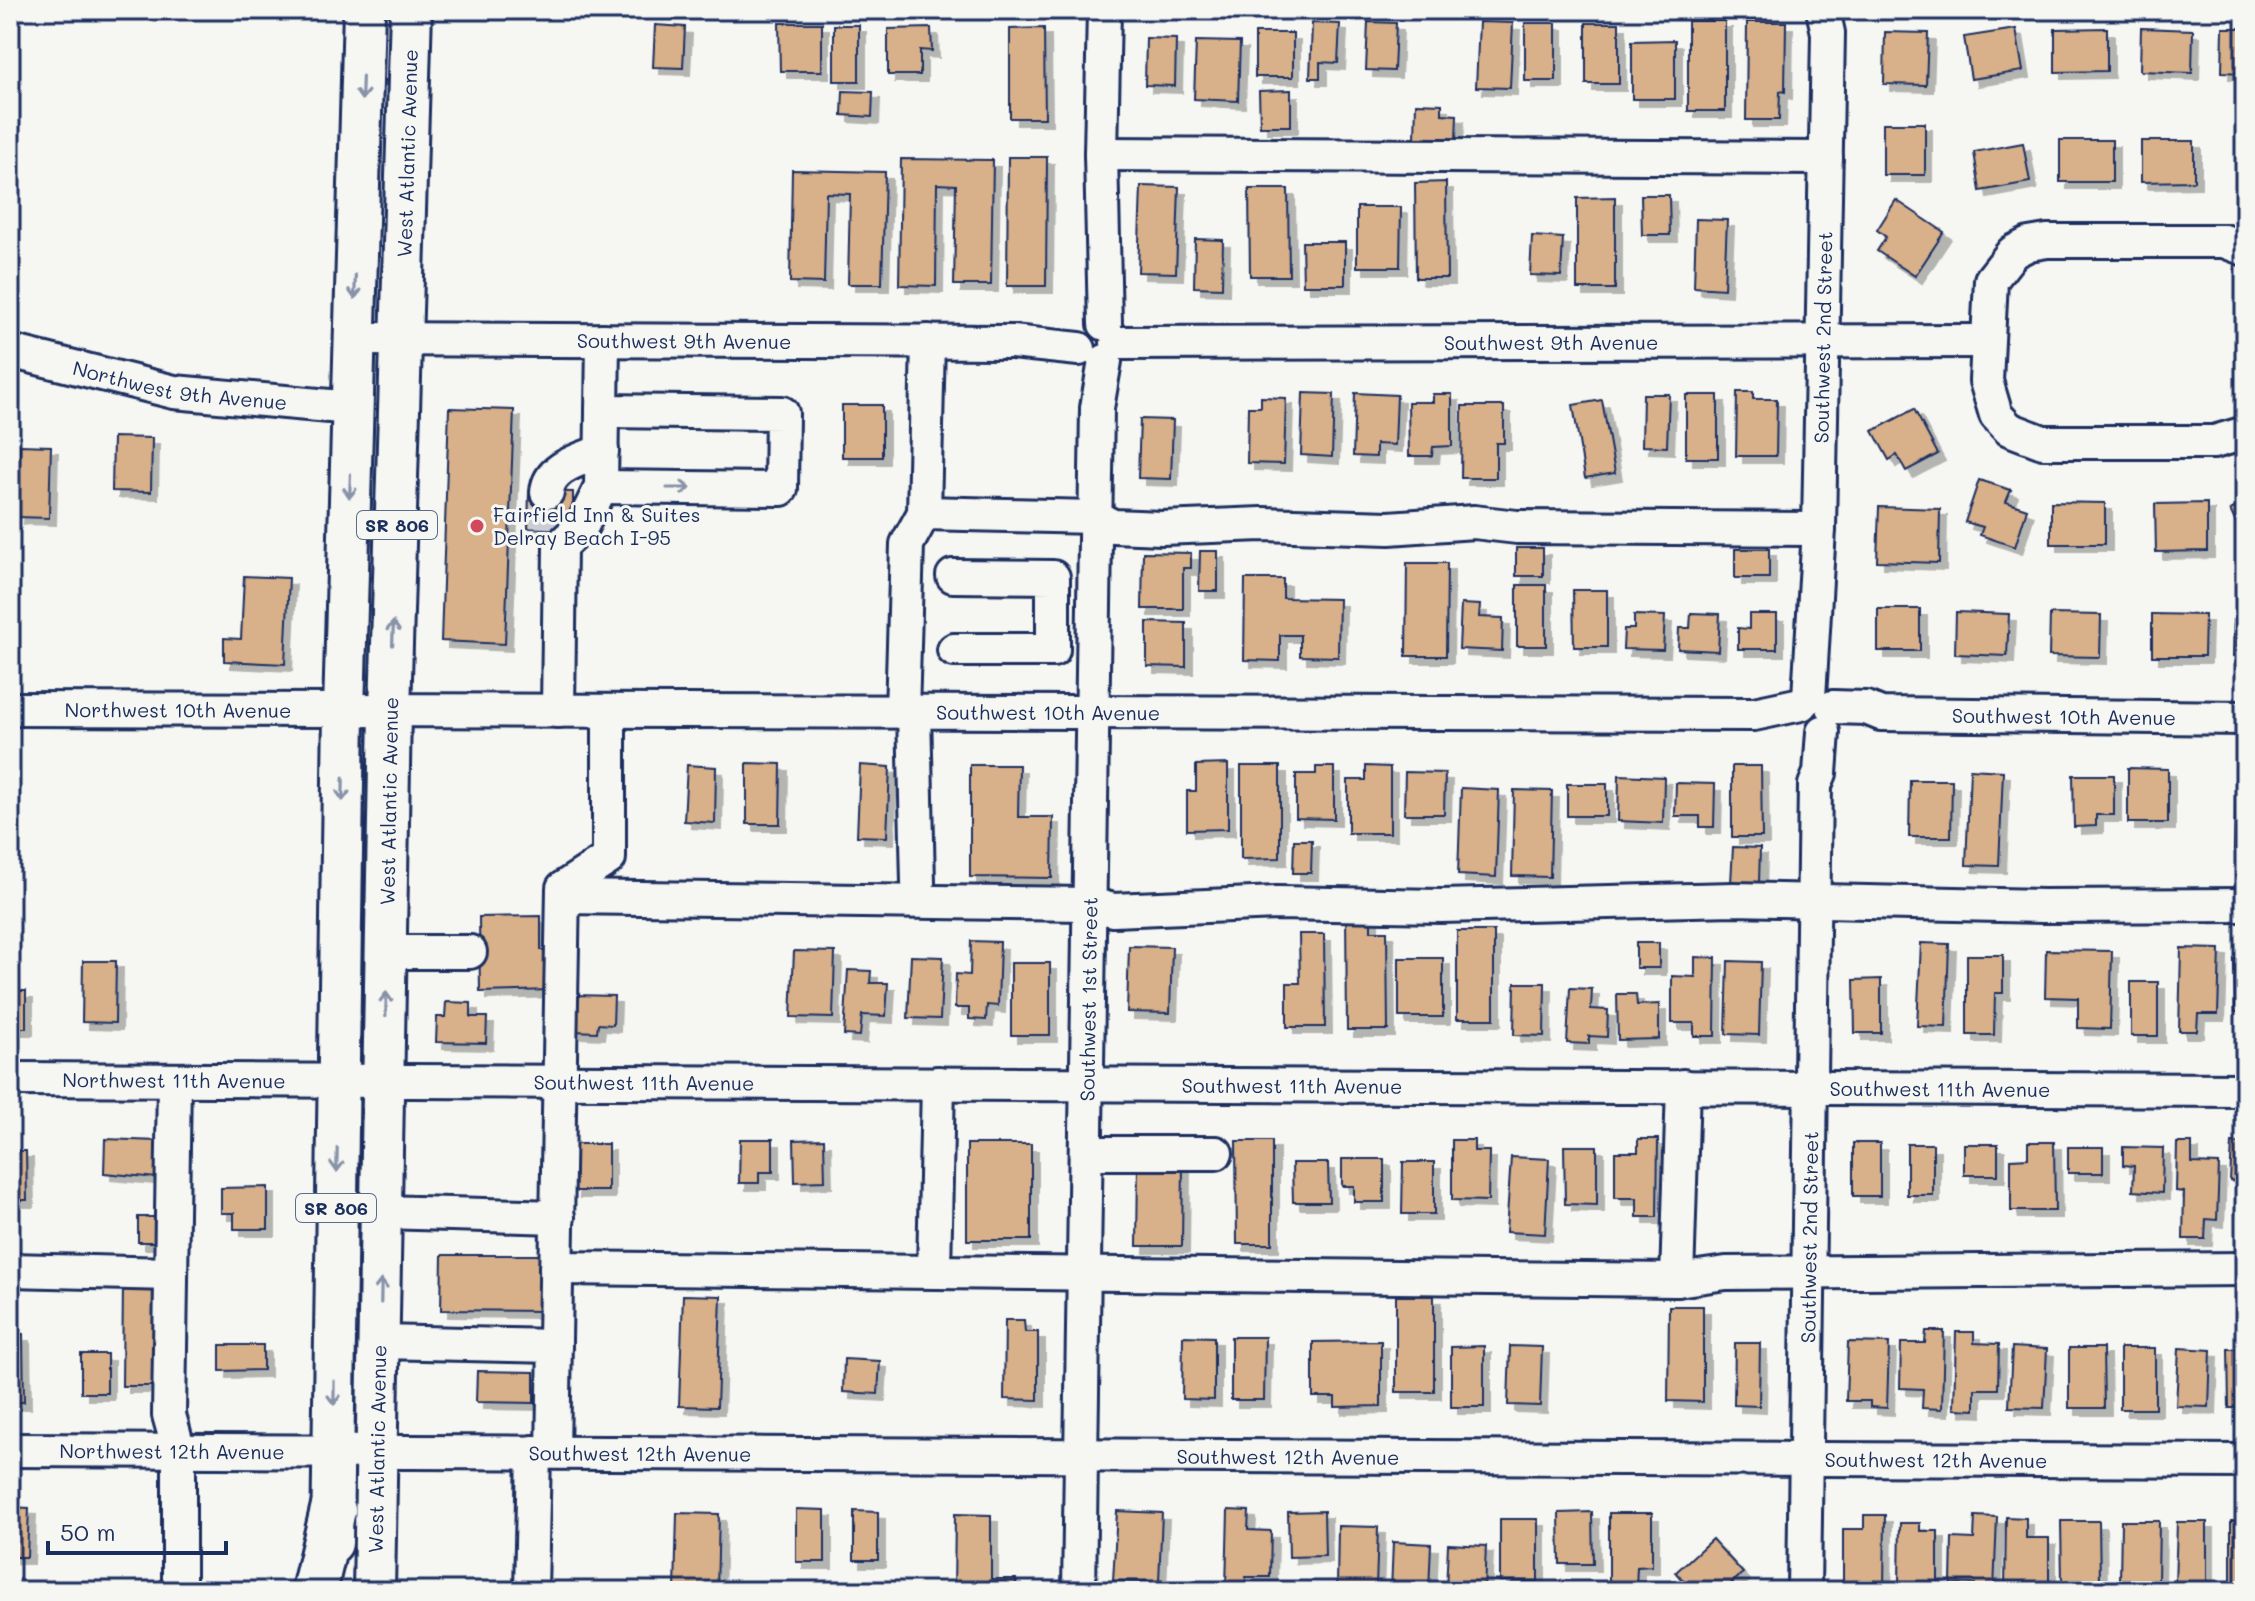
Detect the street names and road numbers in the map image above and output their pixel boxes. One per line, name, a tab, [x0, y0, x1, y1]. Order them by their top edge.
street label: West Atlantic Avenue	[391, 49, 423, 258]
street label: Southwest 2nd Street	[1808, 231, 1837, 444]
street label: Southwest 9th Avenue	[577, 327, 791, 354]
street label: Southwest 9th Avenue	[1444, 329, 1658, 355]
street label: Northwest 9th Avenue	[70, 354, 288, 415]
road number: SR 806	[357, 511, 437, 539]
street label: Northwest 10th Avenue	[65, 696, 291, 723]
street label: West Atlantic Avenue	[373, 696, 403, 906]
street label: Southwest 10th Avenue	[936, 699, 1160, 725]
street label: Southwest 10th Avenue	[1952, 702, 2176, 730]
street label: Southwest 1st Street	[1073, 897, 1103, 1102]
street label: Northwest 11th Avenue	[62, 1066, 286, 1093]
street label: Southwest 11th Avenue	[534, 1069, 754, 1096]
street label: Southwest 11th Avenue	[1182, 1072, 1402, 1099]
street label: Southwest 11th Avenue	[1830, 1075, 2050, 1102]
street label: Southwest 2nd Street	[1794, 1131, 1823, 1343]
road number: SR 806	[296, 1194, 376, 1222]
street label: West Atlantic Avenue	[362, 1345, 391, 1554]
street label: Northwest 12th Avenue	[59, 1437, 285, 1464]
street label: Southwest 12th Avenue	[528, 1440, 752, 1467]
street label: Southwest 12th Avenue	[1176, 1443, 1400, 1470]
street label: Southwest 12th Avenue	[1824, 1446, 2048, 1473]

